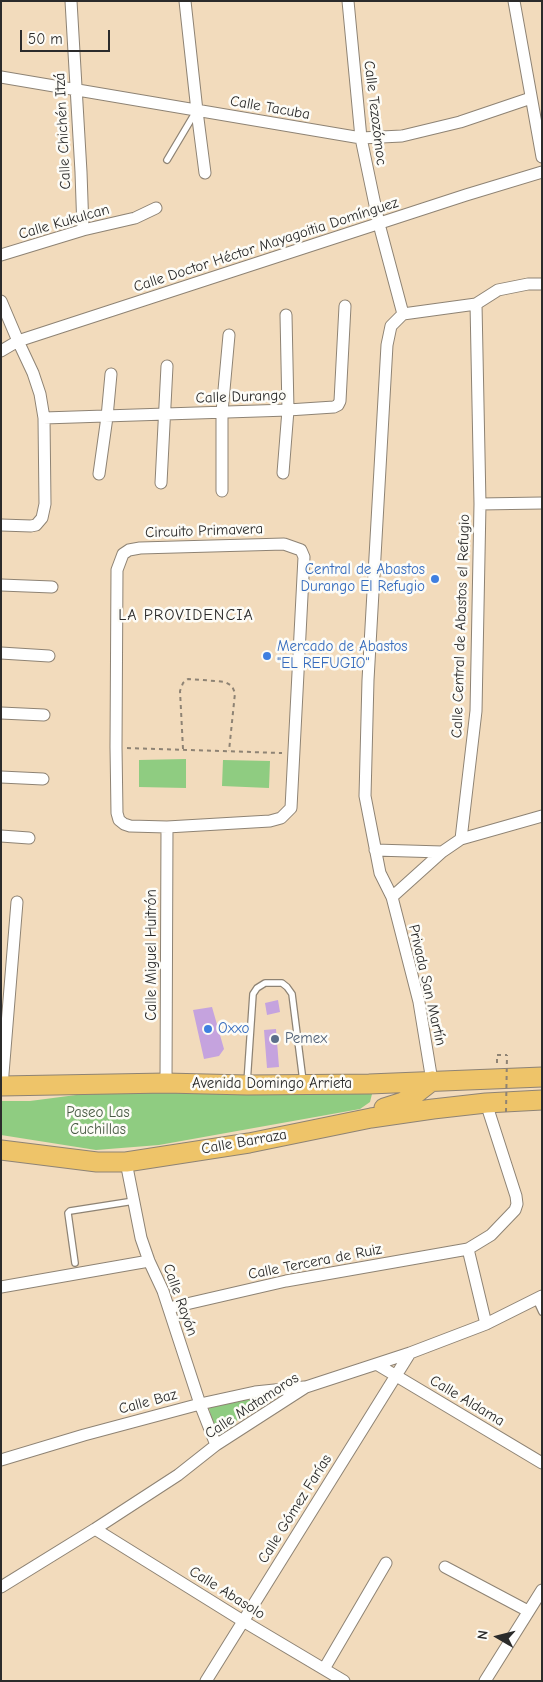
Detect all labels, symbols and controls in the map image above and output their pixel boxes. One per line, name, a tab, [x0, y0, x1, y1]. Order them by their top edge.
scale bar	[22, 20, 112, 52]
text: 50 m	[28, 30, 63, 48]
street label: Calle Tezozómoc	[360, 60, 390, 166]
street label: Calle Chichén Itzá	[51, 72, 75, 190]
street label: Calle Tacuba	[229, 92, 311, 124]
street label: Calle Doctor Héctor Mayagoitia Domínguez	[131, 194, 401, 296]
street label: Calle Kukulcan	[17, 200, 111, 244]
street label: Calle Durango	[195, 386, 287, 408]
street label: Calle Central de Abastos el Refugio	[448, 514, 474, 738]
street label: Circuito Primavera	[145, 520, 263, 542]
place label: Central de Abastos Durango El Refugio	[301, 561, 425, 596]
marker: Central de Abastos Durango El Refugio	[429, 573, 441, 585]
district label: LA PROVIDENCIA	[116, 605, 256, 625]
place label: Mercado de Abastos "EL REFUGIO"	[277, 638, 408, 673]
marker: Mercado de Abastos "EL REFUGIO"	[261, 650, 273, 662]
street label: Calle Miguel Huitrón	[143, 889, 161, 1021]
street label: Privada San Martín	[404, 923, 450, 1047]
place label: Oxxo	[218, 1020, 249, 1038]
marker: Oxxo	[202, 1023, 214, 1035]
place label: Pemex	[285, 1030, 327, 1048]
marker: Pemex	[269, 1033, 281, 1045]
street label: Avenida Domingo Arrieta	[192, 1075, 352, 1093]
park label: Paseo Las Cuchillas	[66, 1104, 130, 1139]
street label: Calle Barraza	[200, 1126, 288, 1158]
street label: Calle Tercera de Ruiz	[247, 1240, 383, 1284]
street label: Calle Rayón	[159, 1262, 201, 1338]
street label: Calle Matamoros	[202, 1369, 302, 1443]
street label: Calle Aldama	[426, 1372, 508, 1430]
street label: Calle Baz	[117, 1386, 179, 1418]
street label: Calle Gómez Farías	[254, 1451, 336, 1567]
street label: Calle Abasolo	[186, 1563, 268, 1623]
north arrow	[473, 1612, 523, 1662]
text: N	[474, 1629, 492, 1641]

